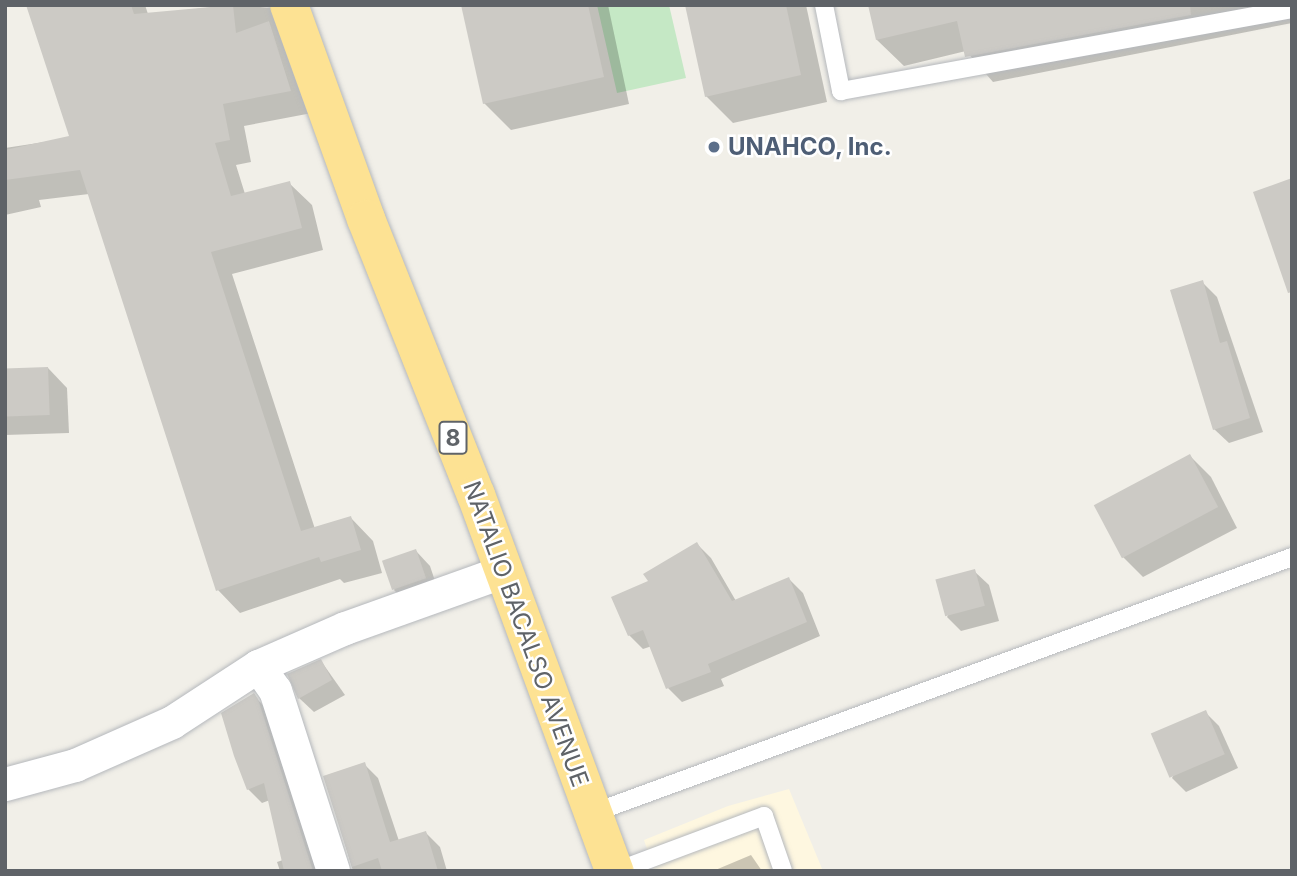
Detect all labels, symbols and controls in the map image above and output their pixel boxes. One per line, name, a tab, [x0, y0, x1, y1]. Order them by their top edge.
place label: UNAHCO, Inc.	[728, 133, 892, 161]
marker: UNAHCO, Inc.	[706, 139, 722, 155]
road number: 8	[437, 418, 469, 458]
street label: NATALIO BACALSO AVENUE	[457, 477, 595, 791]

